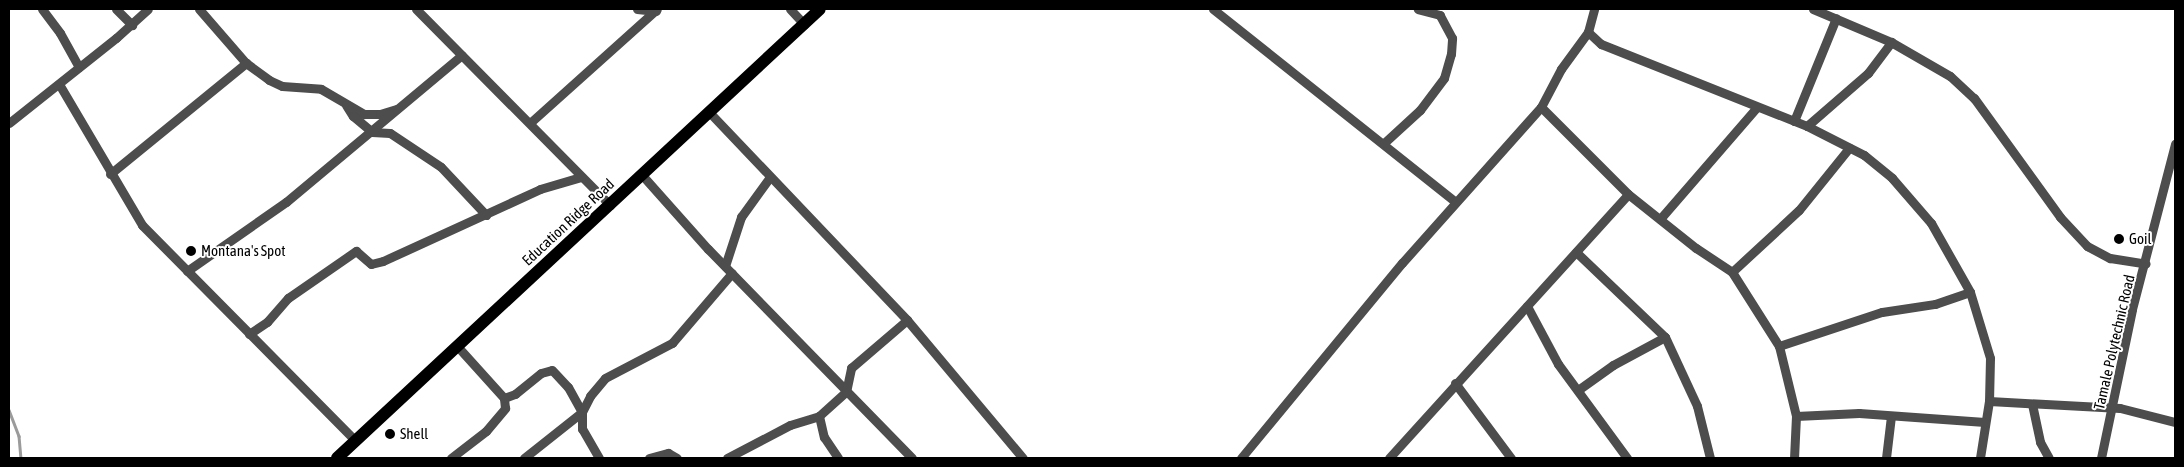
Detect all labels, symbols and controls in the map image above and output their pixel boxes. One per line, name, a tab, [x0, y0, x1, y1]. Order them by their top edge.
street label: Education Ridge Road	[518, 175, 618, 269]
place label: Goil	[2129, 230, 2151, 248]
marker: Goil	[2113, 233, 2125, 245]
place label: Montana's Spot	[201, 242, 286, 260]
marker: Montana's Spot	[185, 245, 197, 257]
street label: Tamale Polytechnic Road	[2090, 273, 2138, 411]
place label: Shell	[400, 425, 428, 443]
marker: Shell	[384, 428, 396, 440]

